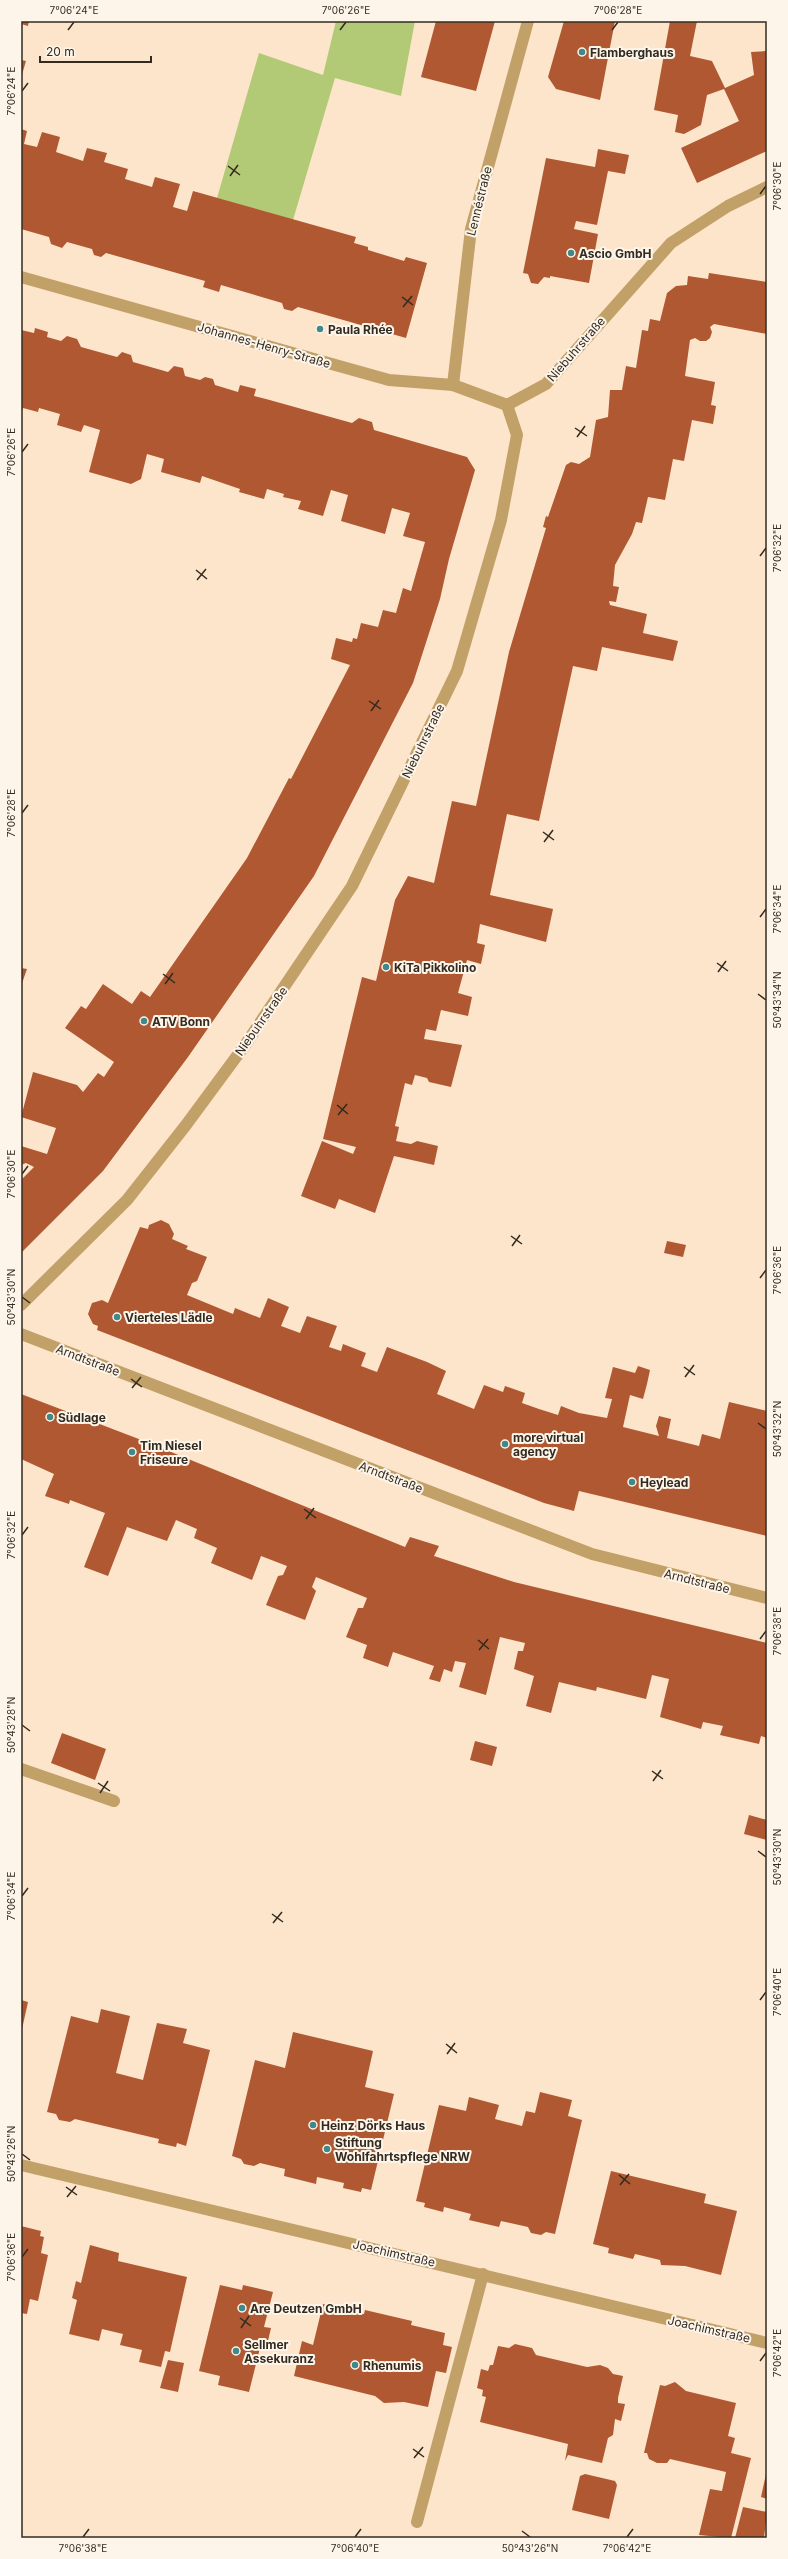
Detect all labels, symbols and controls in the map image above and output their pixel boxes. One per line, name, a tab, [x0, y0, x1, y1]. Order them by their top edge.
text: 7°06'24"E	[50, 4, 98, 16]
text: 7°06'26"E	[322, 4, 370, 16]
text: 7°06'28"E	[594, 4, 642, 16]
scale bar	[40, 38, 151, 64]
text: 20 m	[46, 44, 75, 59]
place label: Flamberghaus	[590, 45, 674, 60]
marker: Flamberghaus	[577, 47, 587, 57]
text: 7°06'24"E	[5, 67, 17, 115]
text: 7°06'30"E	[771, 162, 783, 210]
street label: Lennéstraße	[463, 165, 495, 237]
place label: Ascio GmbH	[579, 246, 652, 261]
marker: Ascio GmbH	[566, 248, 576, 258]
street label: Niebuhrstraße	[544, 314, 608, 384]
street label: Johannes-Henry-Straße	[196, 319, 332, 371]
place label: Paula Rhée	[328, 322, 393, 337]
marker: Paula Rhée	[315, 324, 325, 334]
text: 7°06'26"E	[5, 428, 17, 476]
text: 7°06'32"E	[771, 524, 783, 572]
street label: Niebuhrstraße	[399, 701, 447, 781]
text: 7°06'28"E	[5, 789, 17, 837]
text: 7°06'34"E	[771, 884, 783, 934]
place label: KiTa Pikkolino	[394, 960, 476, 975]
marker: KiTa Pikkolino	[381, 962, 391, 972]
text: 50°43'34"N	[771, 972, 783, 1028]
street label: Niebuhrstraße	[232, 984, 290, 1058]
place label: ATV Bonn	[152, 1014, 210, 1029]
marker: ATV Bonn	[139, 1016, 149, 1026]
text: 7°06'30"E	[5, 1150, 17, 1198]
text: 7°06'36"E	[771, 1246, 783, 1294]
text: 50°43'30"N	[5, 1269, 17, 1325]
place label: Vierteles Lädle	[125, 1310, 213, 1325]
marker: Vierteles Lädle	[112, 1312, 122, 1322]
street label: Arndtstraße	[54, 1341, 122, 1379]
text: 50°43'32"N	[771, 1401, 783, 1457]
place label: Südlage	[58, 1410, 106, 1425]
marker: Südlage	[45, 1412, 55, 1422]
place label: more virtual agency	[513, 1430, 584, 1459]
place label: Tim Niesel Friseure	[140, 1438, 202, 1467]
marker: more virtual agency	[500, 1439, 510, 1449]
marker: Tim Niesel Friseure	[127, 1447, 137, 1457]
street label: Arndtstraße	[357, 1458, 425, 1496]
place label: Heylead	[640, 1475, 688, 1490]
marker: Heylead	[627, 1477, 637, 1487]
text: 7°06'32"E	[5, 1511, 17, 1559]
street label: Arndtstraße	[663, 1566, 731, 1596]
text: 7°06'38"E	[771, 1607, 783, 1655]
text: 50°43'28"N	[5, 1697, 17, 1753]
text: 50°43'30"N	[771, 1829, 783, 1885]
text: 7°06'34"E	[5, 1871, 17, 1921]
text: 7°06'40"E	[771, 1968, 783, 2016]
place label: Heinz Dörks Haus	[321, 2118, 426, 2133]
marker: Heinz Dörks Haus	[308, 2120, 318, 2130]
text: 50°43'26"N	[5, 2126, 17, 2182]
place label: Stiftung Wohlfahrtspflege NRW	[335, 2135, 470, 2164]
marker: Stiftung Wohlfahrtspflege NRW	[322, 2144, 332, 2154]
text: 7°06'36"E	[5, 2233, 17, 2281]
street label: Joachimstraße	[351, 2236, 437, 2270]
place label: Are Deutzen GmbH	[250, 2301, 362, 2316]
marker: Are Deutzen GmbH	[237, 2303, 247, 2313]
street label: Joachimstraße	[666, 2312, 752, 2346]
text: 7°06'42"E	[771, 2329, 783, 2377]
place label: Sellmer Assekuranz	[244, 2337, 314, 2366]
marker: Sellmer Assekuranz	[231, 2346, 241, 2356]
place label: Rhenumis	[363, 2358, 422, 2373]
marker: Rhenumis	[350, 2360, 360, 2370]
text: 7°06'38"E	[59, 2542, 107, 2554]
text: 7°06'40"E	[331, 2542, 379, 2554]
text: 50°43'26"N	[502, 2542, 558, 2554]
text: 7°06'42"E	[603, 2542, 651, 2554]

